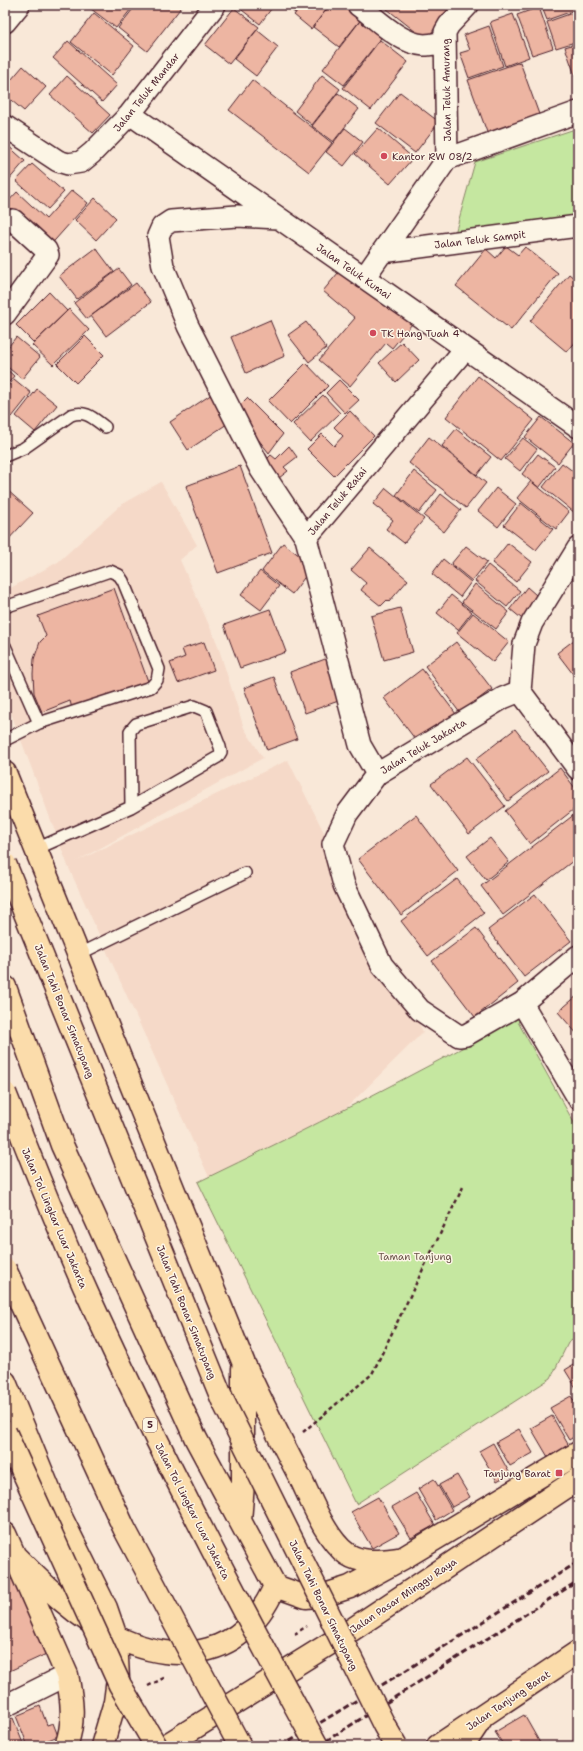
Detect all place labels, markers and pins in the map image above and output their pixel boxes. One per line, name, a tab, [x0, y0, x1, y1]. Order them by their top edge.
place label: Kantor RW 08/2	[392, 150, 473, 163]
marker: Kantor RW 08/2	[379, 151, 389, 161]
place label: TK Hang Tuah 4	[381, 327, 459, 340]
marker: TK Hang Tuah 4	[368, 328, 378, 338]
place label: Tanjung Barat	[483, 1467, 551, 1480]
marker: Tanjung Barat	[554, 1468, 564, 1478]

